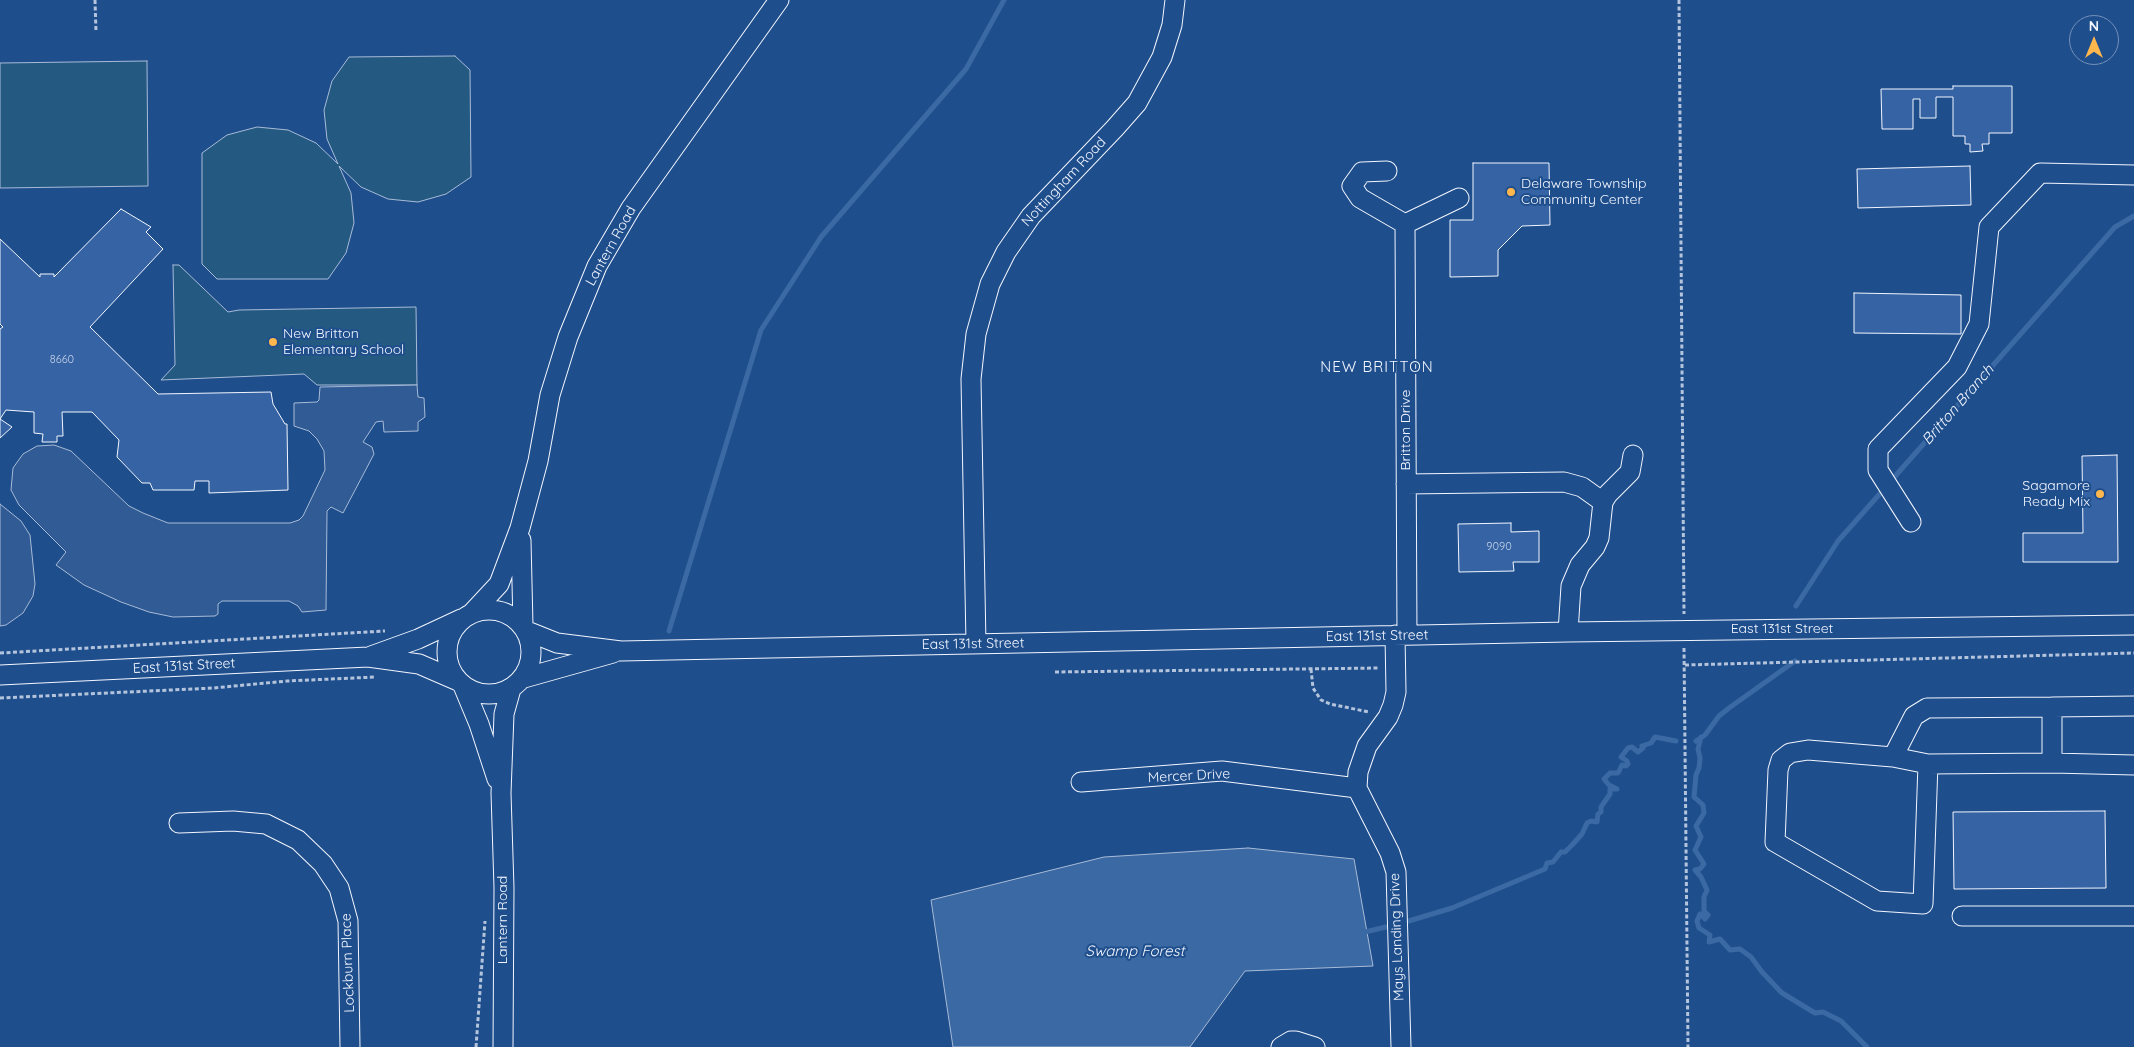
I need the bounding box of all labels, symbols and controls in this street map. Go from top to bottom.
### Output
north arrow [2069,15,2119,65]
text: N [2089,17,2099,35]
street label: Nottingham Road [1018,134,1110,230]
place label: Delaware Township Community Center [1521,176,1646,208]
marker: Delaware Township Community Center [1505,186,1517,198]
street label: Lantern Road [582,203,640,289]
place label: New Britton Elementary School [283,326,404,358]
marker: New Britton Elementary School [267,336,279,348]
house number: 8660 [50,353,74,367]
district label: NEW BRITTON [1319,358,1435,376]
water label: Britton Branch [1918,361,1998,449]
street label: Britton Drive [1398,390,1414,470]
place label: Sagamore Ready Mix [2022,478,2090,511]
marker: Sagamore Ready Mix [2094,488,2106,500]
house number: 9090 [1486,540,1512,554]
street label: East 131st Street [1731,621,1833,637]
street label: East 131st Street [1326,627,1428,645]
street label: East 131st Street [922,635,1024,653]
street label: East 131st Street [132,655,236,677]
street label: Mercer Drive [1147,765,1231,787]
street label: Mays Landing Drive [1386,873,1408,1001]
street label: Lantern Road [495,876,511,964]
street label: Lockburn Place [338,913,358,1013]
water label: Swamp Forest [1085,942,1185,960]

